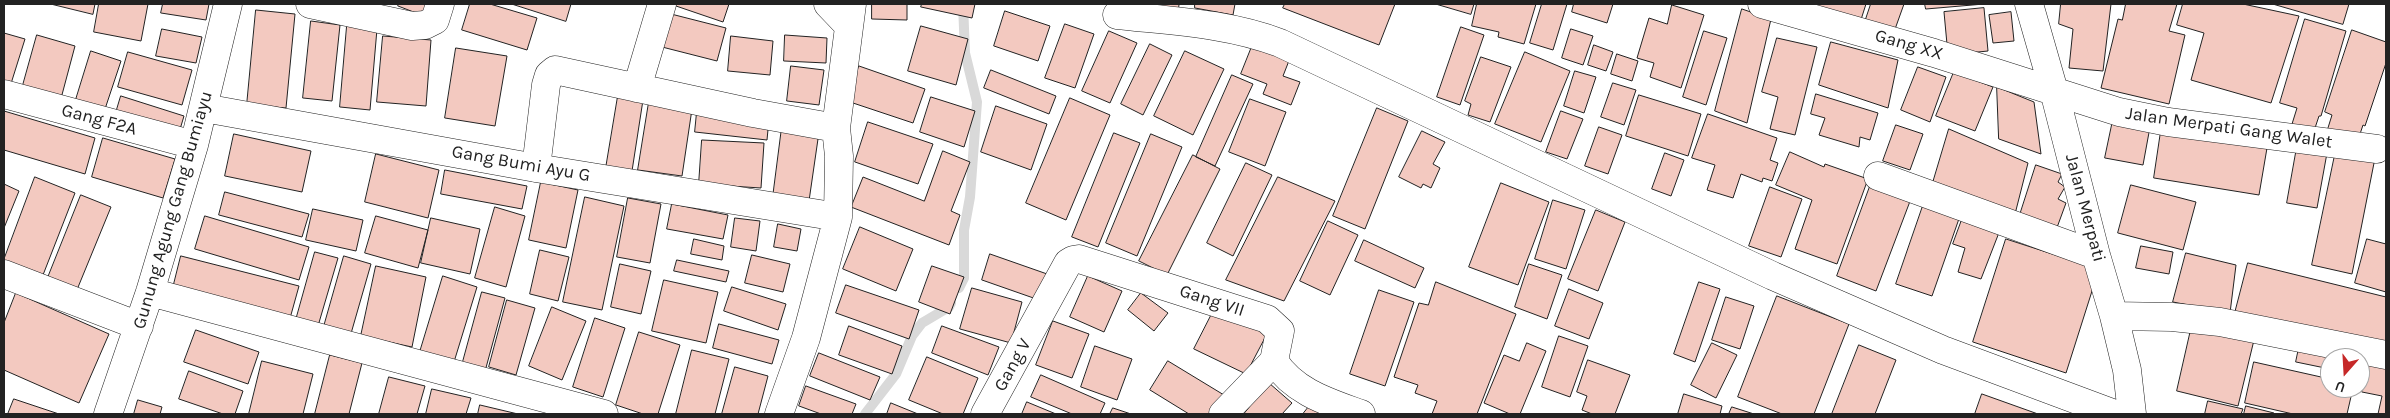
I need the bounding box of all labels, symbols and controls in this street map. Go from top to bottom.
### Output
street label: Gang XX [1872,25,1946,65]
street label: Gunung Agung Gang Bumiayu [129,89,217,331]
street label: Gang F2A [59,100,139,140]
street label: Jalan Merpati Gang Walet [2124,103,2334,153]
street label: Gang Bumi Ayu G [450,141,592,187]
street label: Jalan Merpati [2060,152,2110,264]
street label: Gang VII [1177,280,1247,322]
street label: Gang V [990,335,1036,395]
north arrow [2320,348,2370,398]
text: U [2333,377,2348,396]

